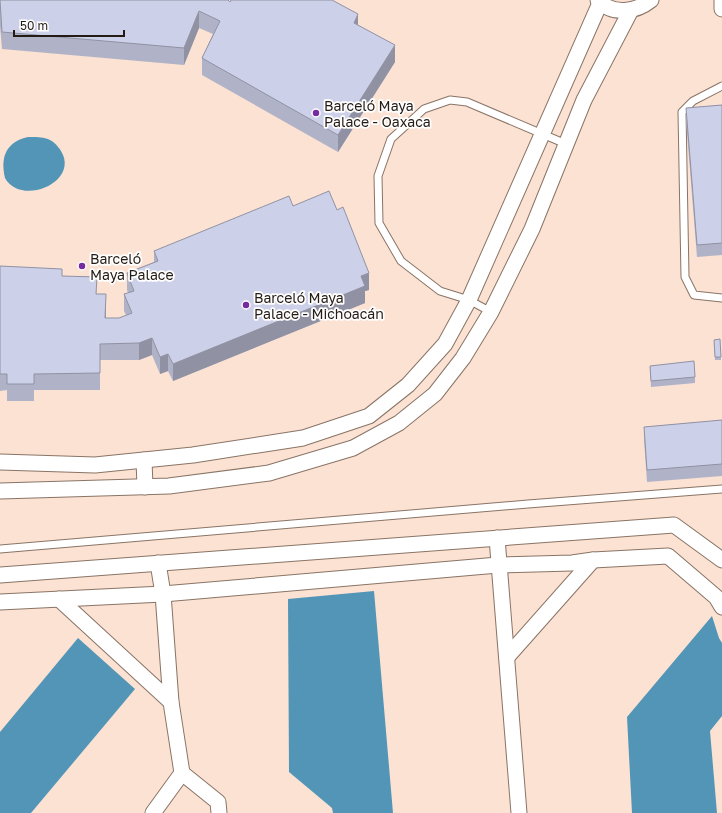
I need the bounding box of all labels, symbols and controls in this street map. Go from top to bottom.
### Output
scale bar [14,12,124,38]
text: 50 m [20,18,48,33]
place label: Barceló Maya Palace - Oaxaca [324,97,431,130]
marker: Barceló Maya Palace - Oaxaca [311,108,321,118]
place label: Barceló Maya Palace [90,250,174,283]
marker: Barceló Maya Palace [77,261,87,271]
place label: Barceló Maya Palace - Michoacán [254,289,384,322]
marker: Barceló Maya Palace - Michoacán [241,300,251,310]

